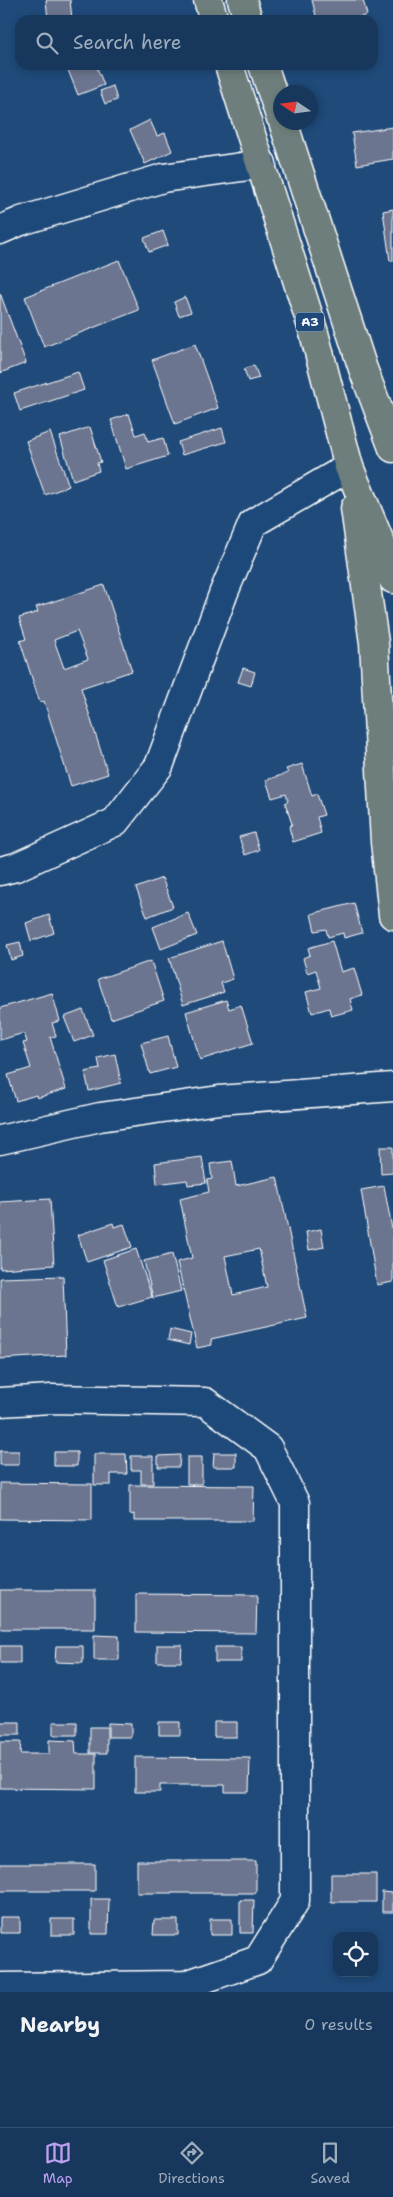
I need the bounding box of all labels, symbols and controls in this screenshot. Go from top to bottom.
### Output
search box [15,15,378,70]
icon: search [33,29,61,57]
text: Search here [73,30,182,55]
north arrow [273,85,318,130]
road number: A3 [296,313,324,332]
map controls [333,1932,378,1977]
button: locate [333,1932,378,1977]
text: Nearby [20,2011,100,2039]
text: 0 results [304,2014,373,2035]
tab: Map [43,2139,73,2187]
tab: Directions [158,2139,225,2187]
tab: Saved [311,2139,350,2187]

